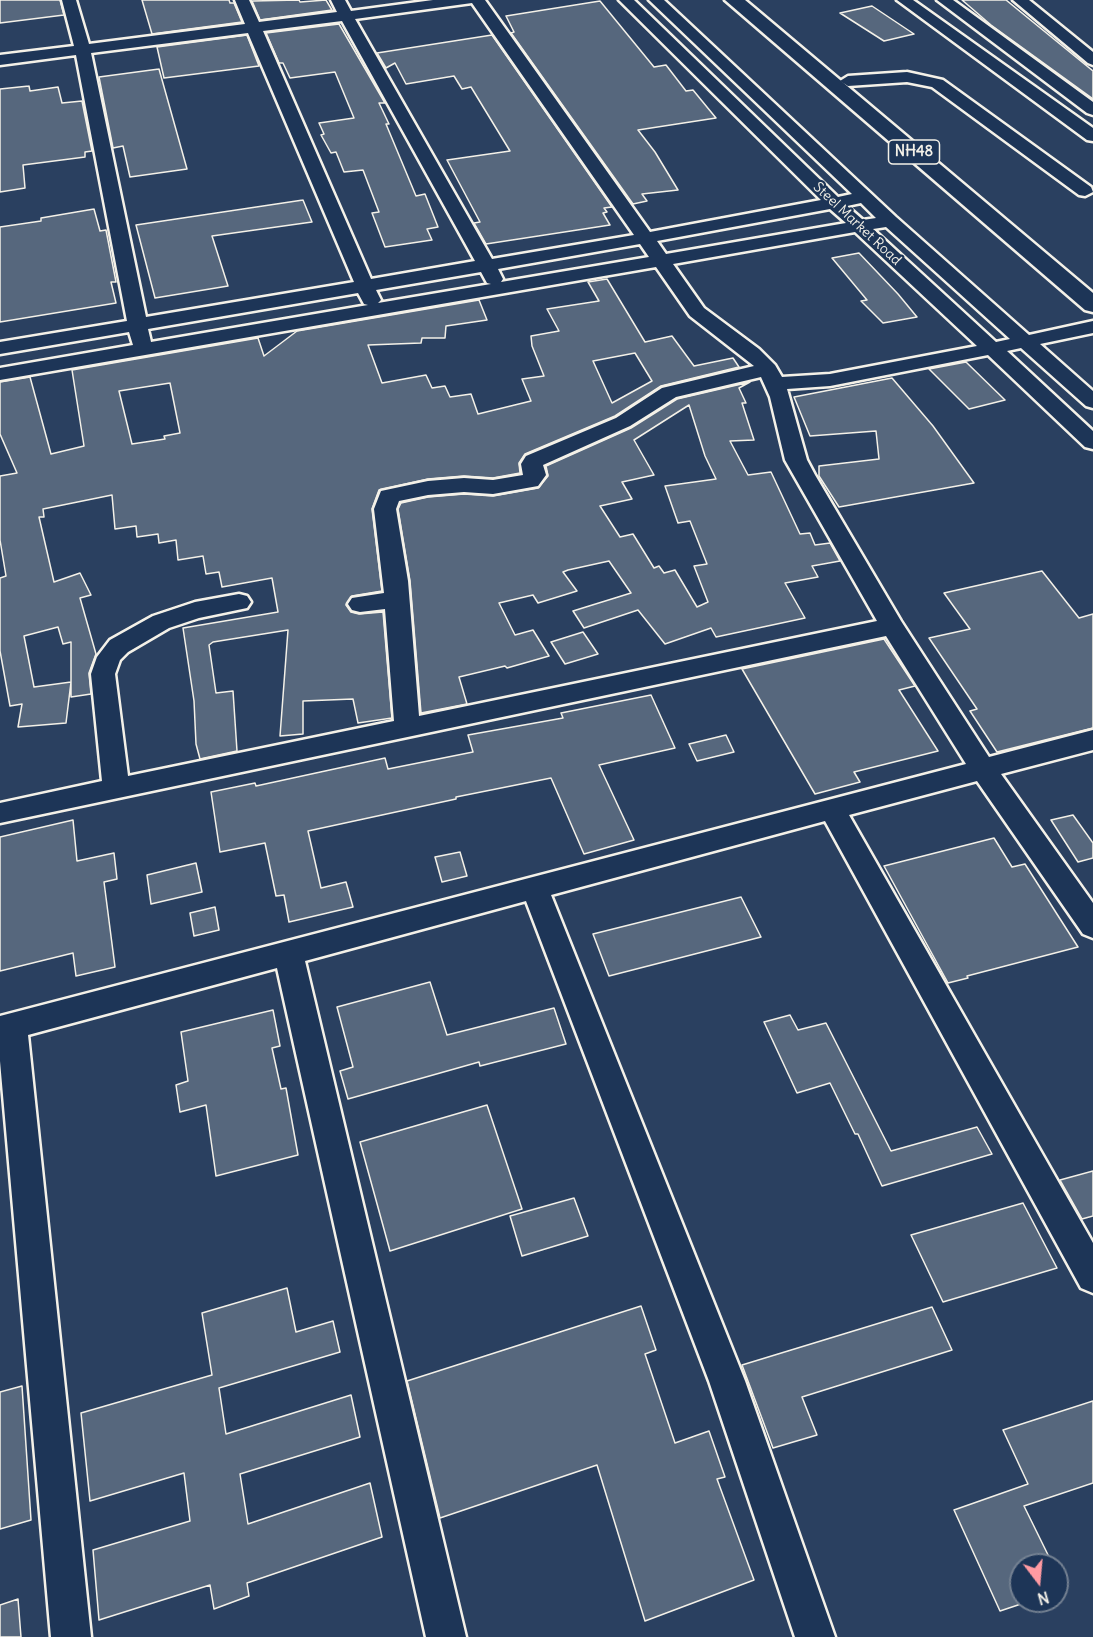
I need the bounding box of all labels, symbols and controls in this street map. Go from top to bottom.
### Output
road number: NH48 [888,140,940,164]
street label: Steel Market Road [810,179,904,269]
north arrow [1009,1553,1069,1613]
text: N [1035,1587,1051,1610]

